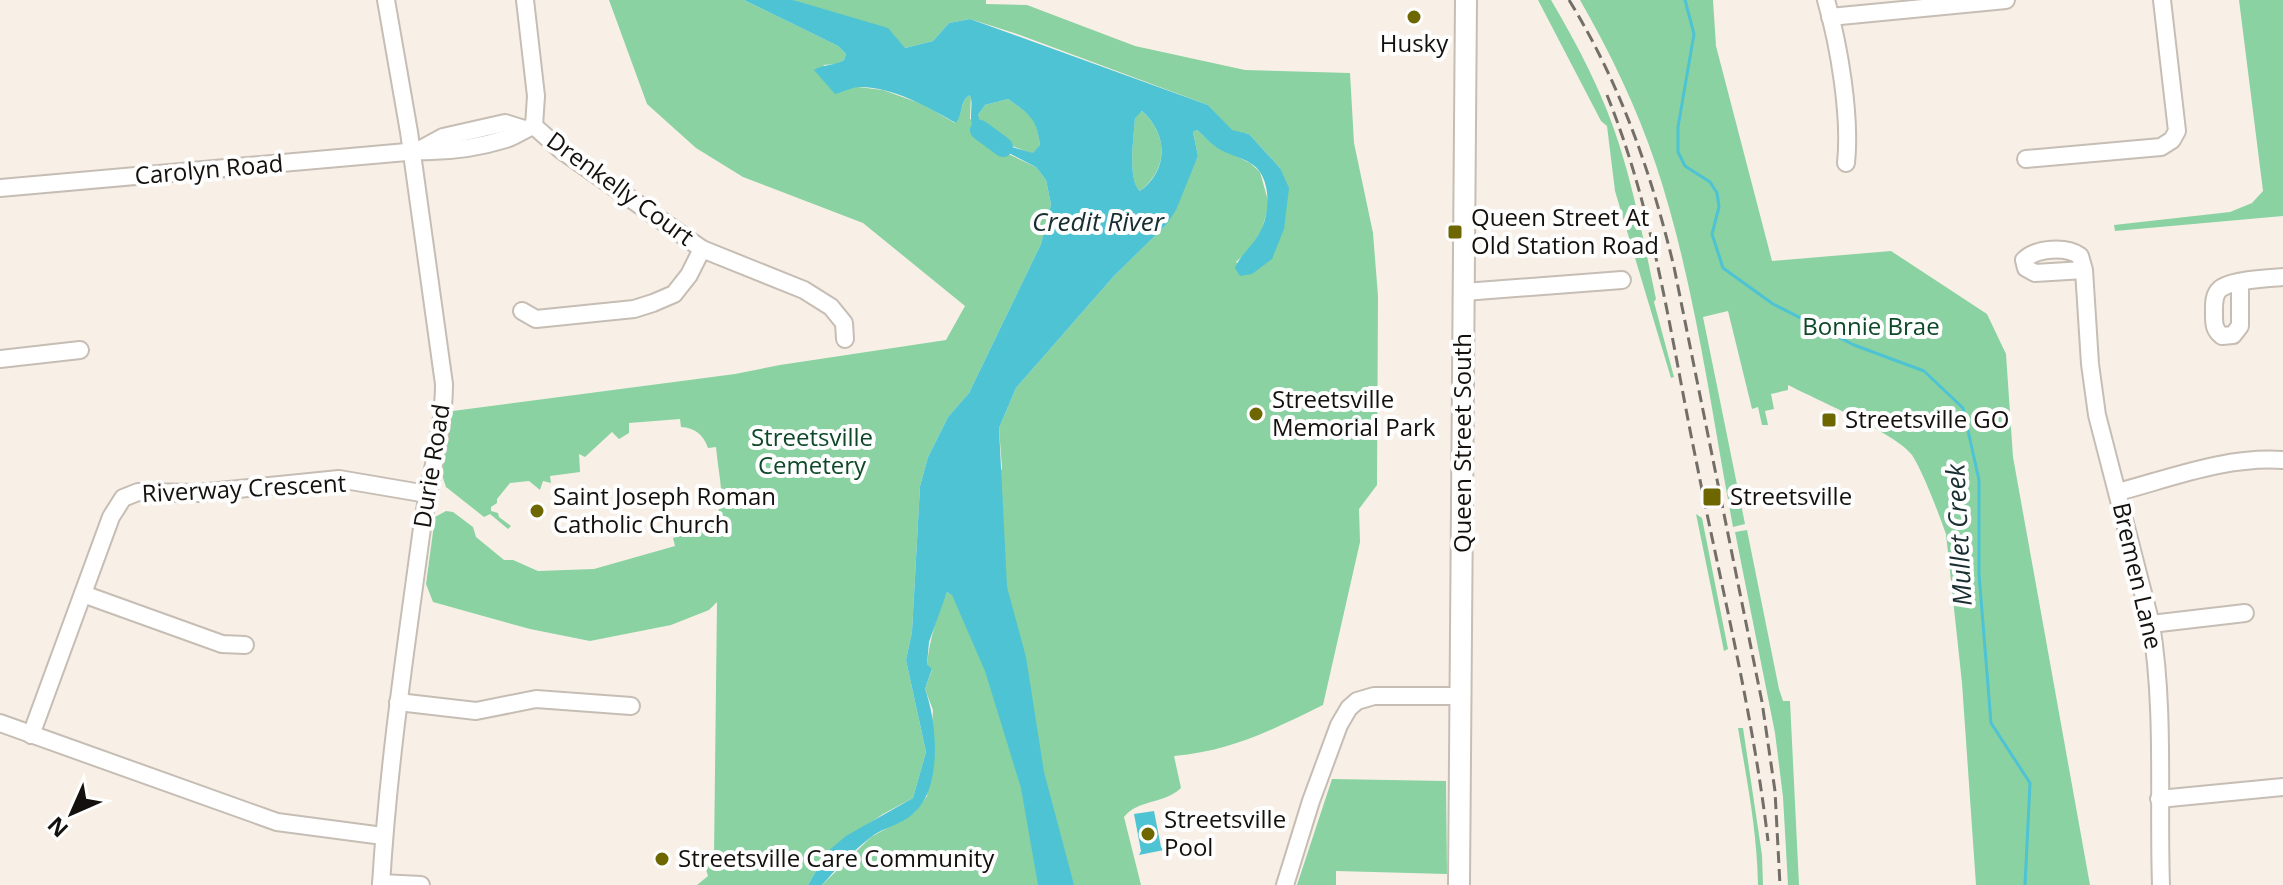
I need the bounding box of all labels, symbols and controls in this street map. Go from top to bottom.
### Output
marker: Husky [1405,8,1423,26]
place label: Husky [1380,26,1449,59]
street label: Drenkelly Court [541,123,701,252]
street label: Carolyn Road [133,146,285,191]
place label: Queen Street At Old Station Road [1471,200,1659,261]
water label: Credit River [1032,203,1166,239]
marker: Queen Street At Old Station Road [1446,223,1464,241]
park label: Bonnie Brae [1802,309,1940,342]
street label: Queen Street South [1445,333,1478,553]
place label: Streetsville Memorial Park [1272,382,1436,443]
street label: Durie Road [404,401,457,530]
place label: Streetsville GO [1845,402,2009,435]
marker: Streetsville Memorial Park [1247,405,1265,423]
marker: Streetsville GO [1820,411,1838,429]
park label: Streetsville Cemetery [751,420,873,481]
water label: Mullet Creek [1936,462,1980,607]
street label: Riverway Crescent [141,466,347,509]
place label: Saint Joseph Roman Catholic Church [553,479,776,540]
place label: Streetsville [1730,479,1852,512]
marker: Streetsville [1701,486,1723,508]
street label: Bremen Lane [2106,499,2171,652]
marker: Saint Joseph Roman Catholic Church [528,502,546,520]
north arrow [32,773,112,853]
place label: Streetsville Pool [1164,802,1286,863]
text: N [40,811,74,845]
marker: Streetsville Pool [1139,825,1157,843]
place label: Streetsville Care Community [678,841,995,874]
marker: Streetsville Care Community [653,850,671,868]

